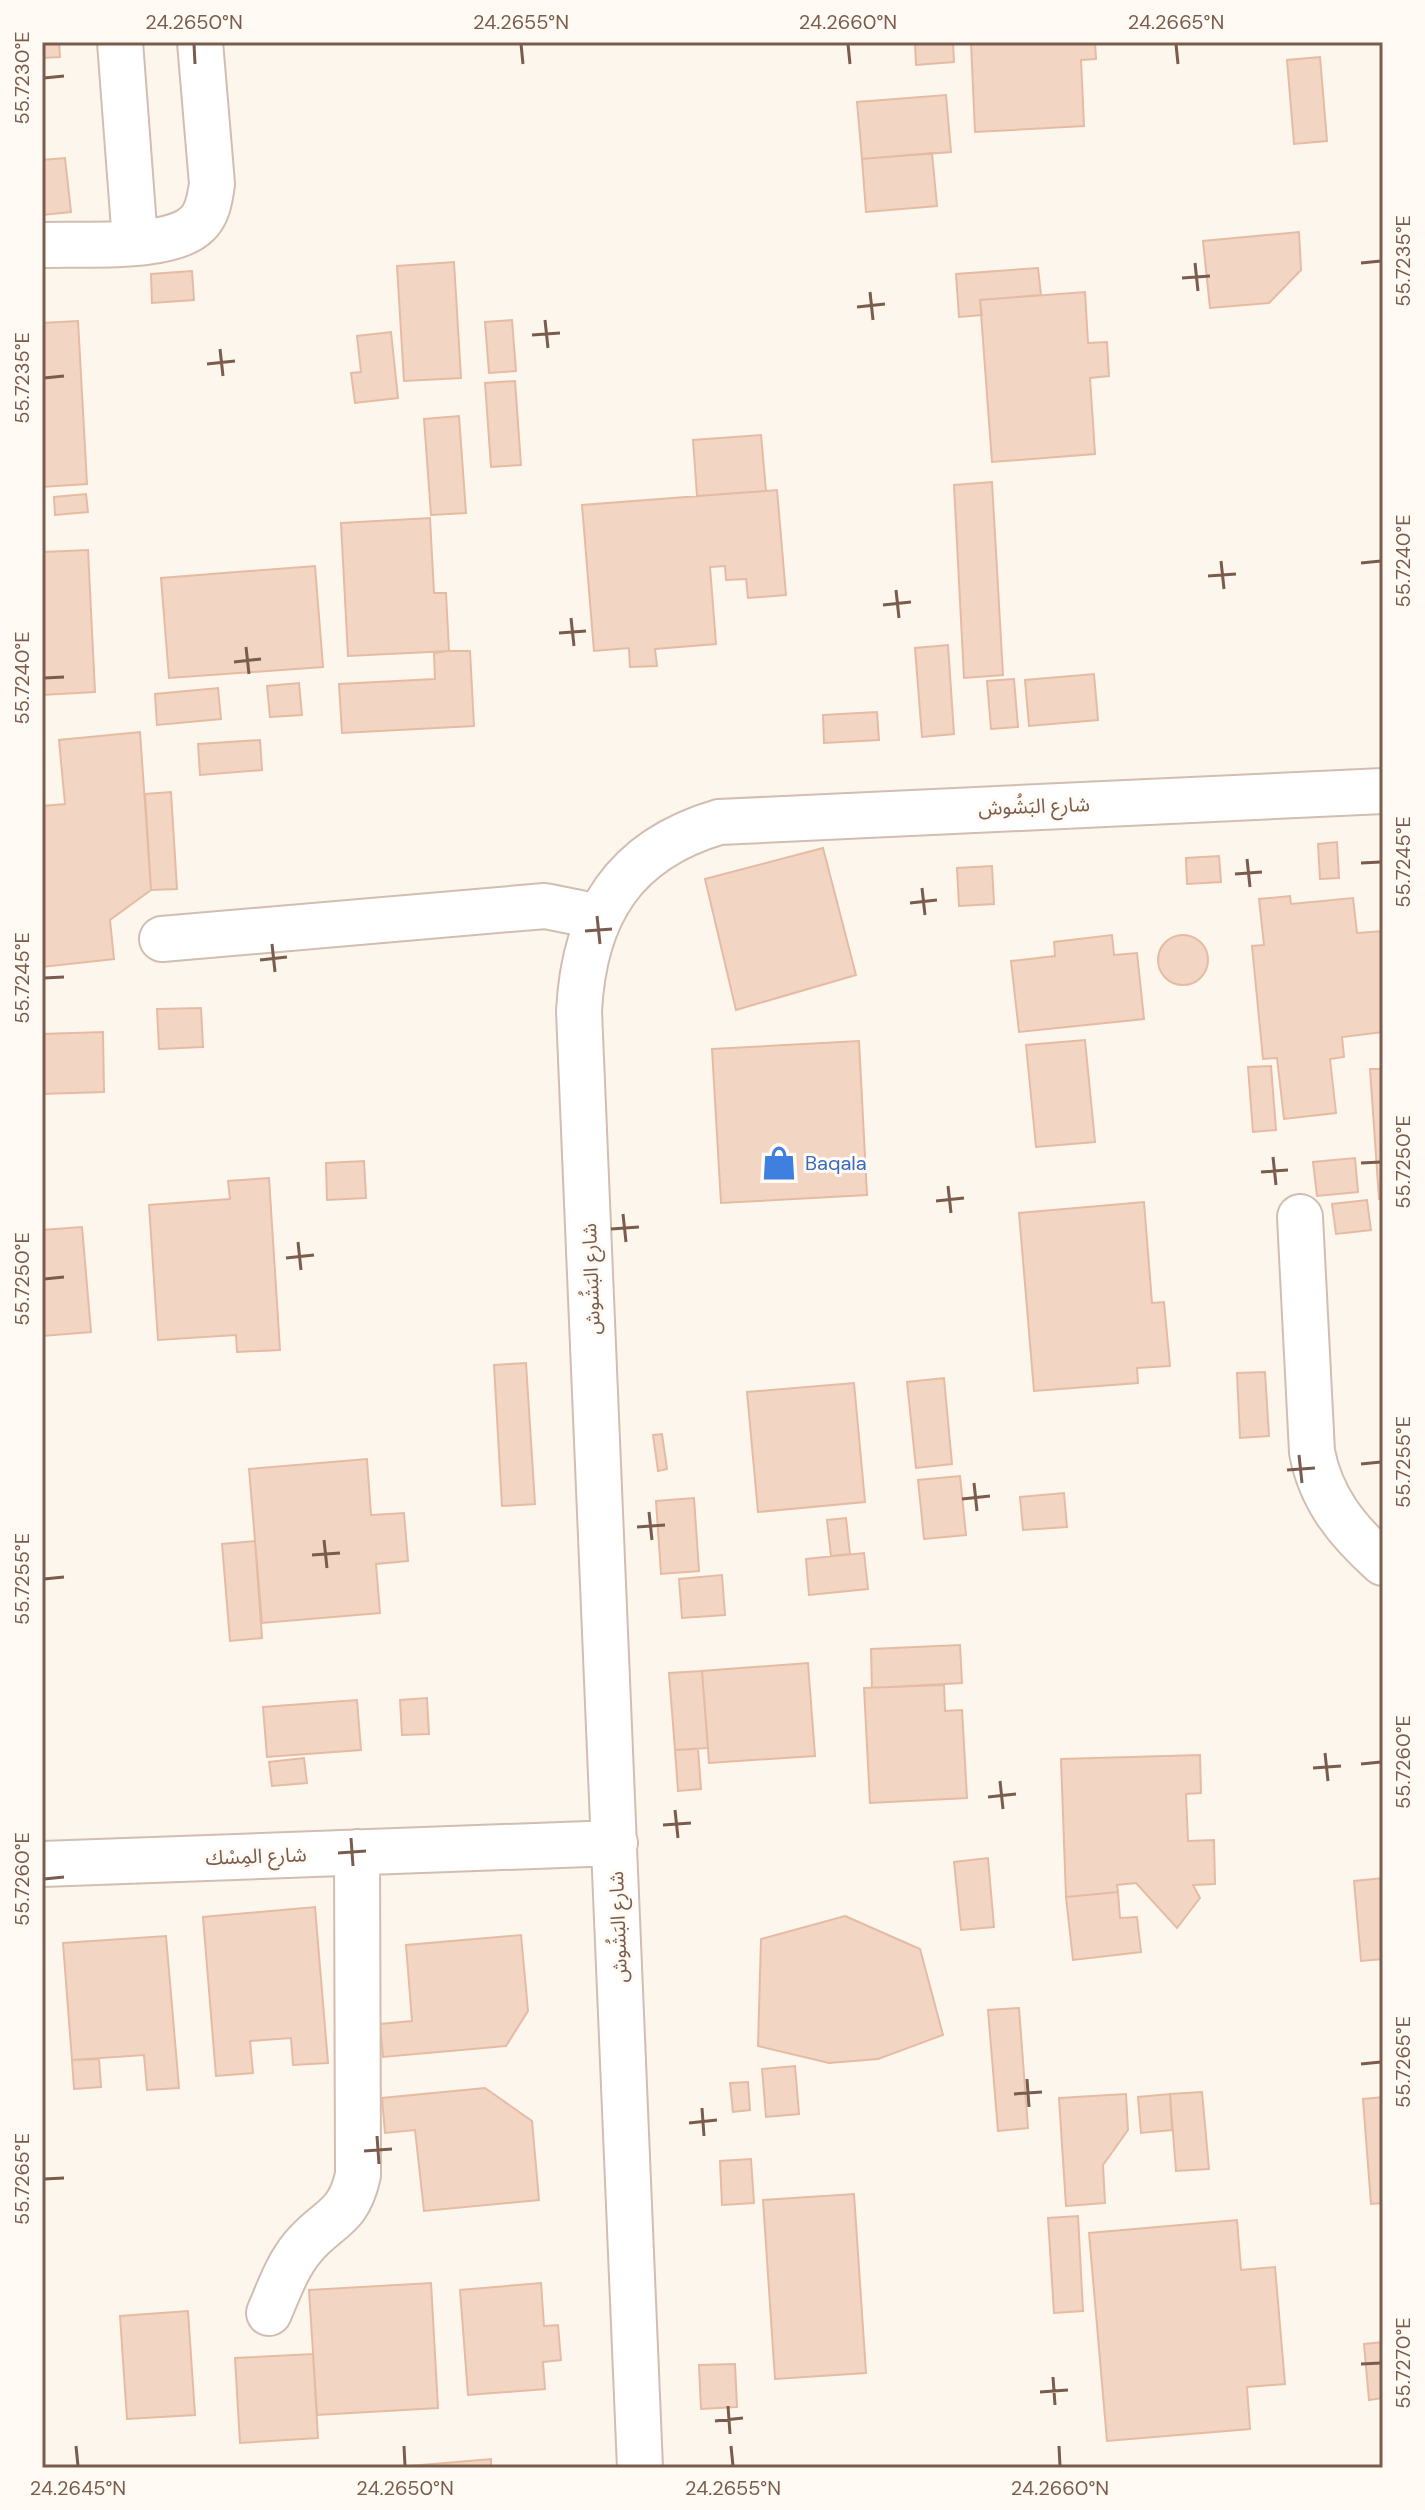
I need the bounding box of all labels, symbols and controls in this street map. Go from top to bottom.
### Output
text: 24.2650°N [145,9,243,35]
text: 24.2655°N [473,9,569,35]
text: 24.2660°N [799,9,897,35]
text: 24.2665°N [1128,9,1224,35]
text: 55.7230°E [9,31,35,125]
text: 55.7235°E [1390,215,1416,307]
text: 55.7235°E [9,332,35,424]
text: 55.7240°E [1390,514,1416,608]
text: 55.7240°E [9,631,35,725]
street label: شارع البَشُوش [978,790,1090,823]
text: 55.7245°E [1390,816,1416,908]
text: 55.7245°E [9,932,35,1024]
text: 55.7250°E [1390,1115,1416,1209]
shop icon: Baqala [760,1144,798,1182]
place label: Baqala [805,1150,867,1176]
street label: شارع البَشُوش [575,1223,608,1335]
text: 55.7250°E [9,1232,35,1326]
text: 55.7255°E [1390,1416,1416,1508]
text: 55.7255°E [9,1533,35,1625]
text: 55.7260°E [1390,1715,1416,1809]
text: 55.7260°E [9,1832,35,1926]
street label: شارع المِسْك [205,1841,307,1873]
street label: شارع البَشُوش [602,1871,635,1983]
text: 55.7265°E [1390,2016,1416,2108]
text: 55.7265°E [9,2133,35,2225]
text: 55.7270°E [1390,2317,1416,2409]
text: 24.2645°N [30,2475,126,2501]
text: 24.2650°N [356,2475,454,2501]
text: 24.2655°N [685,2475,781,2501]
text: 24.2660°N [1011,2475,1109,2501]

